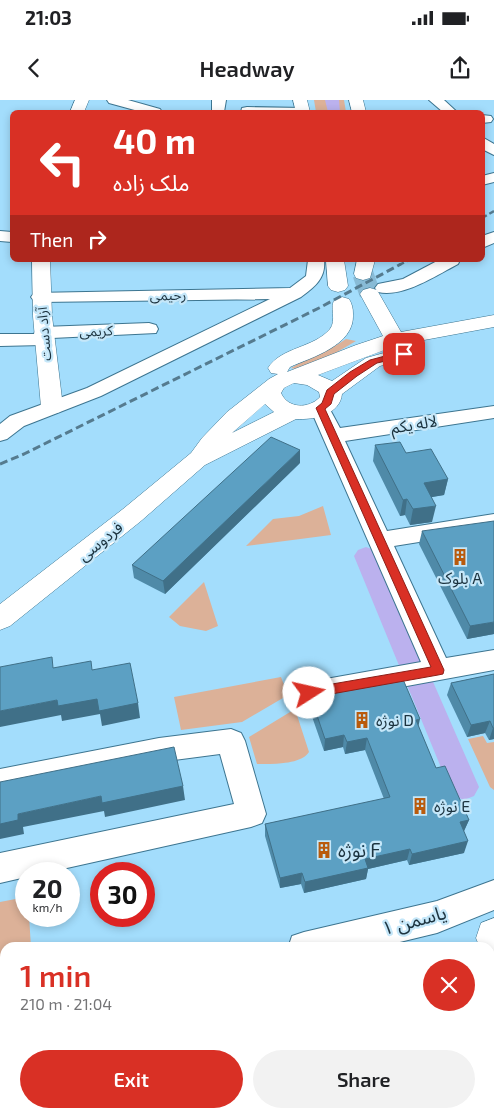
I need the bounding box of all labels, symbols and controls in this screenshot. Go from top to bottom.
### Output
text: 21:03 [25,6,72,29]
icon: back [20,54,48,82]
icon: share [446,54,474,82]
text: Headway [199,55,295,81]
text: 40 m [113,119,196,161]
icon: left [30,130,95,195]
text: ملک زاده [113,169,190,195]
icon: right [83,225,111,253]
text: Then [30,228,73,251]
street label: رحیمی [150,286,186,304]
street label: آزاد دست [33,305,55,362]
street label: کریمی [79,321,113,341]
pin [383,333,425,375]
icon: arrive [390,340,418,368]
street label: لاله یکم [389,410,439,440]
street label: فردوسی [73,517,127,565]
building icon: بلوک A [450,547,470,567]
place label: بلوک A [438,568,482,588]
position arrow [282,666,334,718]
building icon: نوژه D [352,710,372,730]
place label: نوژه D [376,710,414,730]
building icon: نوژه E [410,796,430,816]
place label: نوژه E [434,796,470,816]
place label: نوژه F [338,838,380,862]
building icon: نوژه F [314,840,334,860]
speed limit sign: 30 [90,862,155,927]
text: 20 [32,873,63,903]
text: km/h [33,900,62,914]
street label: یاسمن ۱ [379,900,449,940]
text: 1 min [20,957,91,993]
button: close [423,959,475,1011]
text: 210 m · 21:04 [20,994,112,1013]
button: Exit [20,1050,243,1108]
button: Share [253,1050,475,1108]

